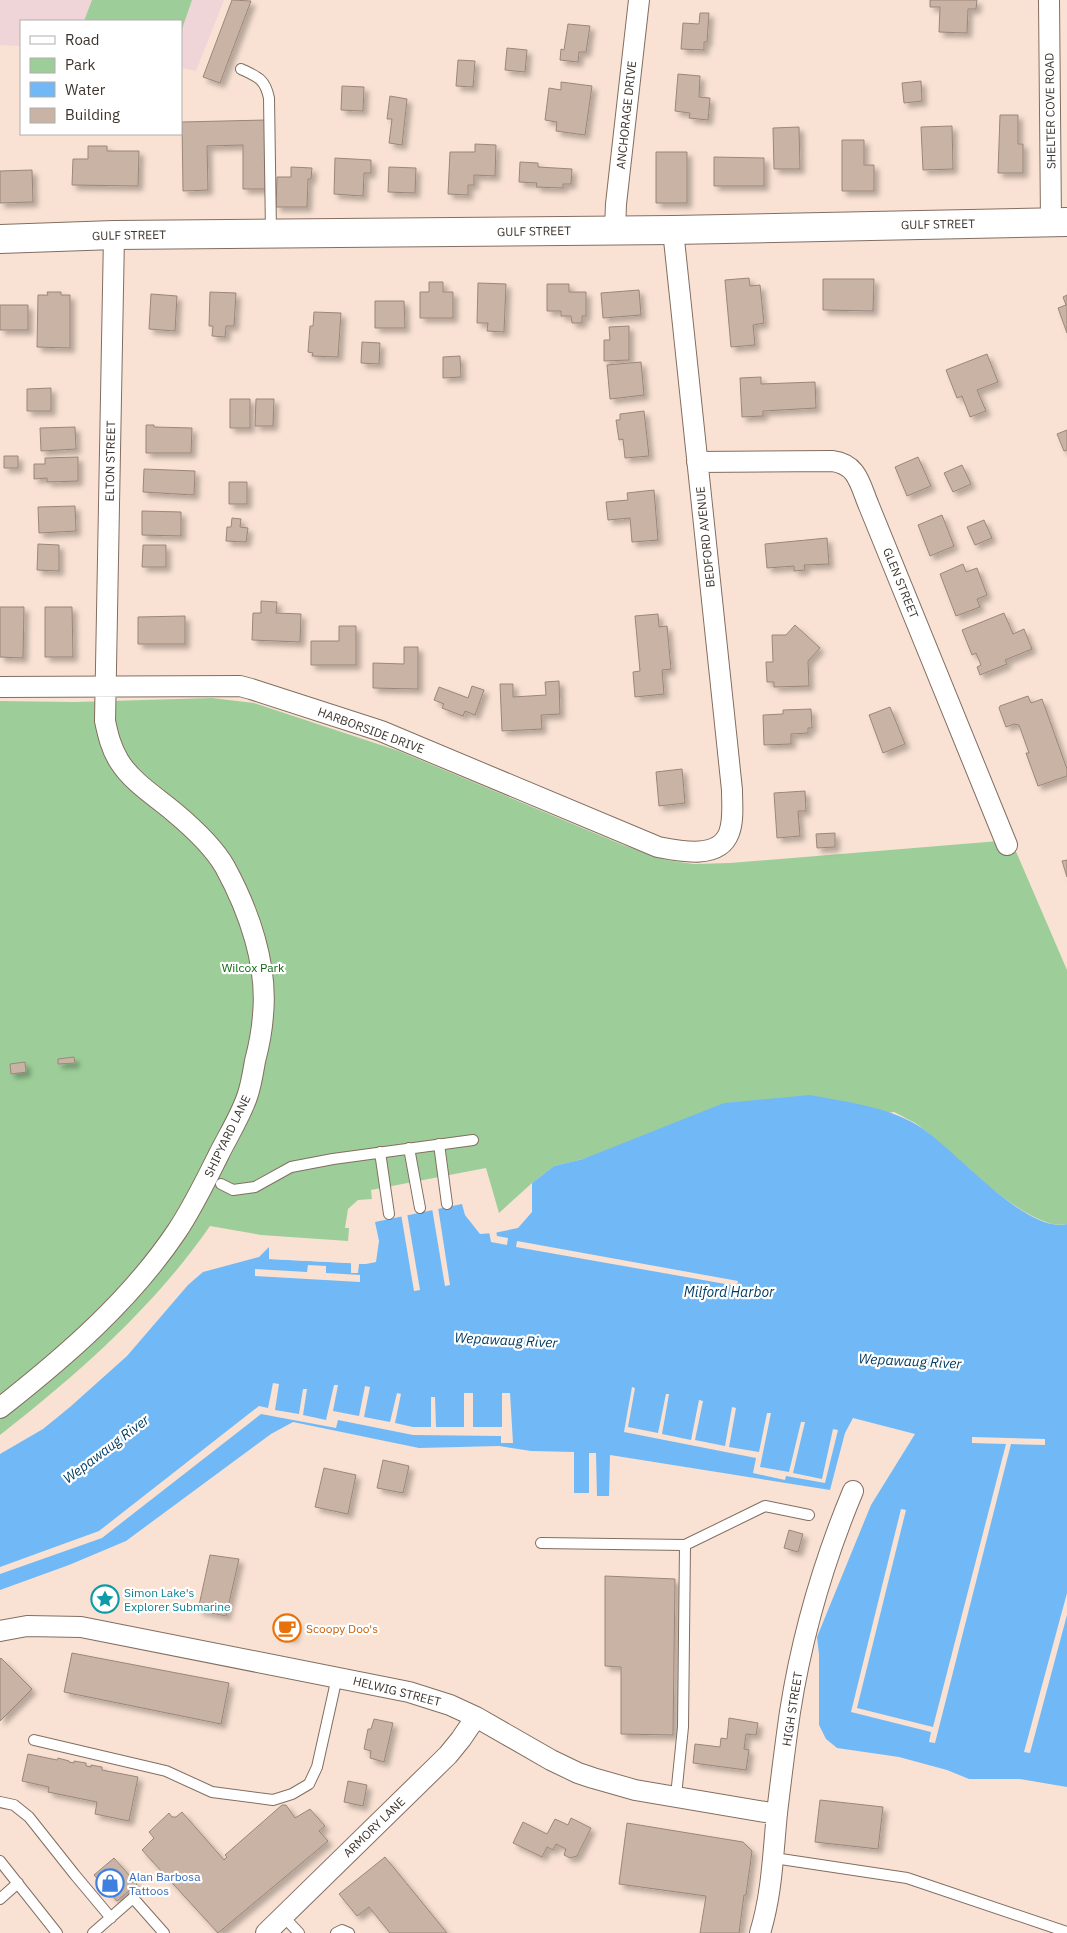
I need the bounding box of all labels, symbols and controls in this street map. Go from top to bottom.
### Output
legend [20,20,182,135]
text: Road [65,30,100,49]
street label: SHELTER COVE ROAD [1041,53,1059,169]
text: Park [65,55,95,74]
street label: ANCHORAGE DRIVE [613,60,639,170]
text: Water [65,80,106,99]
text: Building [65,105,120,124]
street label: GULF STREET [901,216,975,232]
street label: GULF STREET [497,223,571,239]
street label: GULF STREET [92,227,166,243]
street label: ELTON STREET [102,420,118,502]
street label: BEDFORD AVENUE [692,486,718,588]
street label: GLEN STREET [880,545,922,621]
street label: HARBORSIDE DRIVE [316,704,426,756]
park label: Wilcox Park [222,960,285,975]
street label: SHIPYARD LANE [201,1092,253,1180]
water label: Milford Harbor [684,1283,775,1301]
water label: Wepawaug River [454,1328,559,1352]
water label: Wepawaug River [858,1349,963,1373]
water label: Wepawaug River [59,1410,153,1487]
place icon: Simon Lake's Explorer Submarine [90,1584,120,1614]
place label: Simon Lake's Explorer Submarine [124,1585,231,1614]
cafe icon: Scoopy Doo's [272,1613,302,1643]
place label: Scoopy Doo's [306,1621,378,1636]
street label: HIGH STREET [779,1671,805,1747]
street label: HELWIG STREET [351,1673,443,1709]
street label: ARMORY LANE [340,1794,408,1860]
shop icon: Alan Barbosa Tattoos [95,1868,125,1898]
place label: Alan Barbosa Tattoos [129,1869,201,1898]

